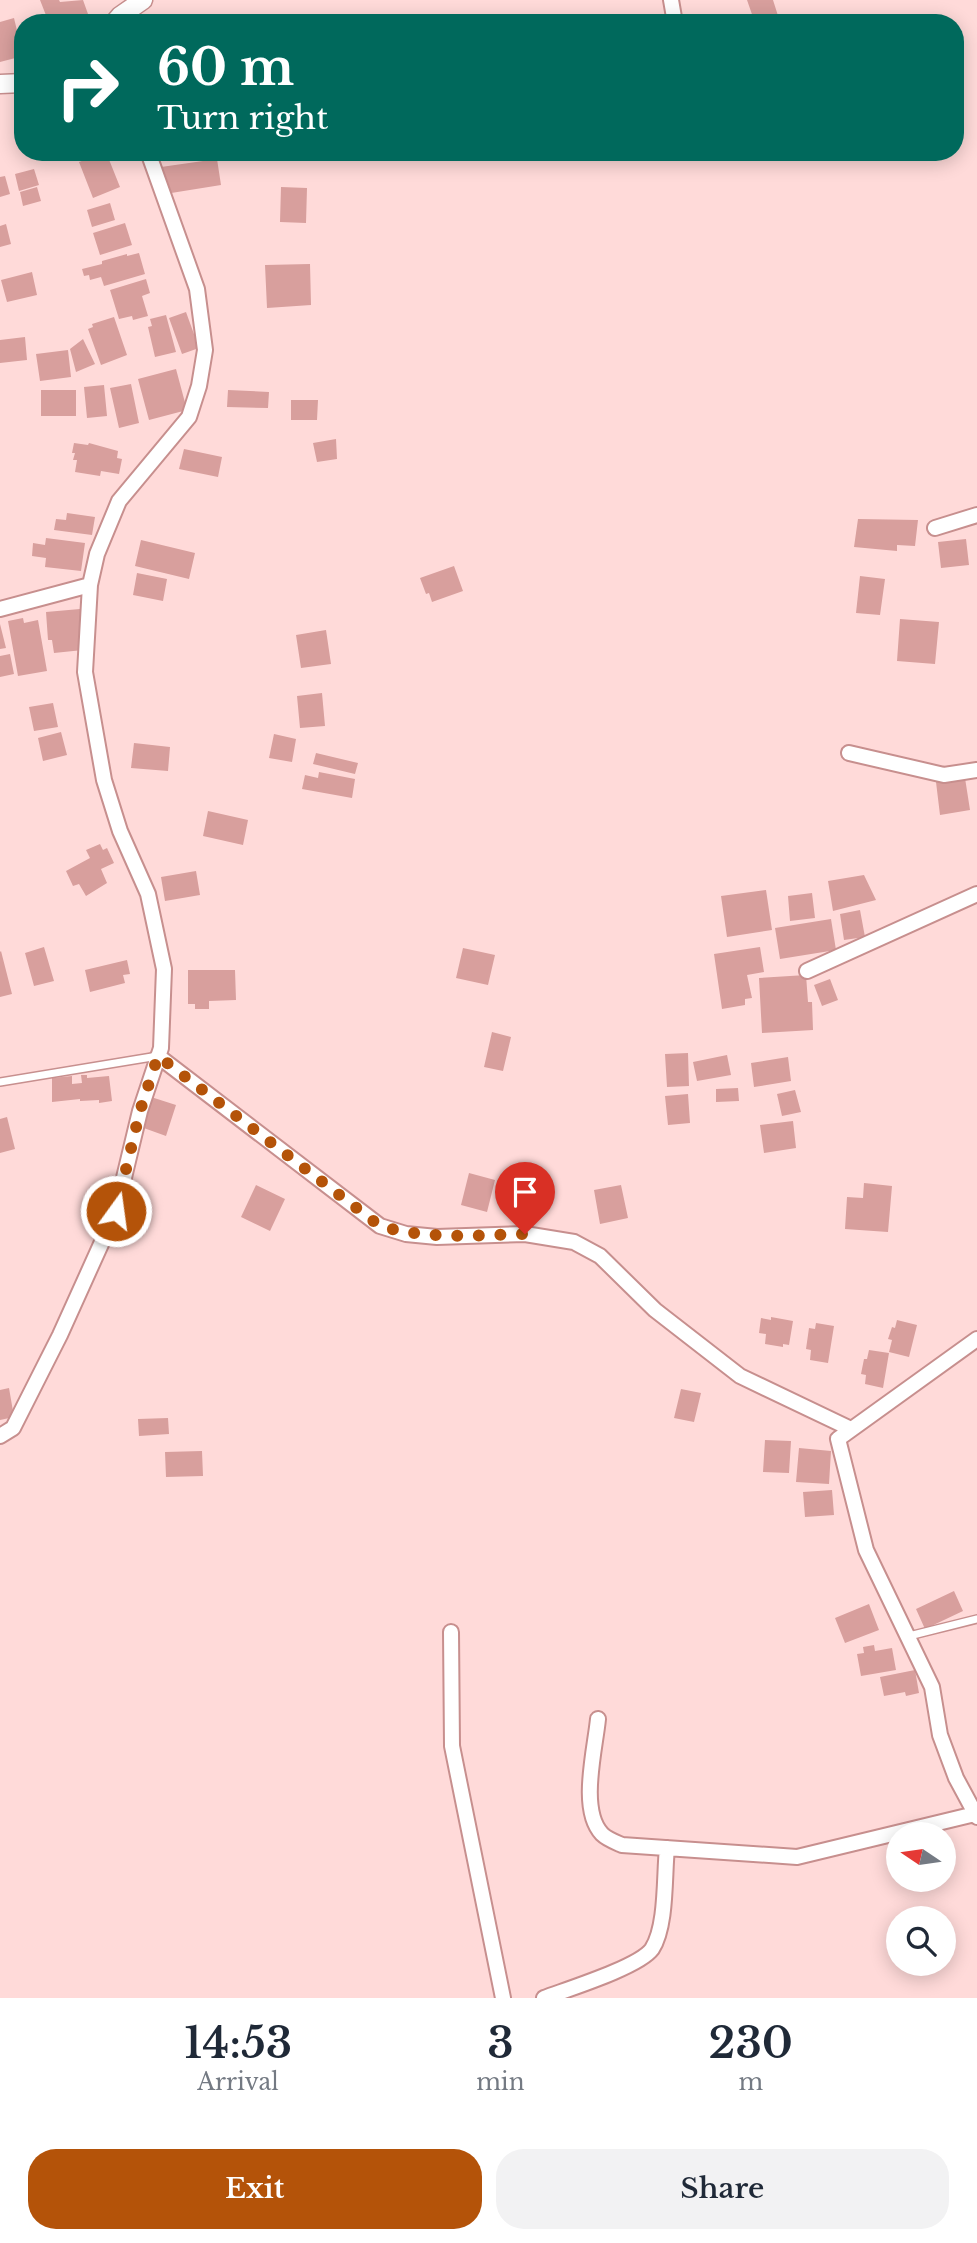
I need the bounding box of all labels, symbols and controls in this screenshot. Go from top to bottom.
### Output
text: 60 m [157,37,294,98]
icon: right [42,42,133,133]
text: Turn right [157,98,328,138]
pin [495,1162,555,1234]
icon: arrive [506,1173,544,1211]
position arrow [79,1174,153,1248]
north arrow [886,1822,956,1892]
map controls [886,1822,956,1976]
button: search [886,1906,956,1976]
text: 14:53 [184,2017,292,2069]
text: 3 [487,2017,514,2069]
text: 230 [709,2017,793,2069]
text: Arrival [197,2068,279,2096]
text: min [476,2068,525,2096]
text: m [738,2068,763,2096]
button: Exit [28,2149,482,2229]
button: Share [496,2149,949,2229]

